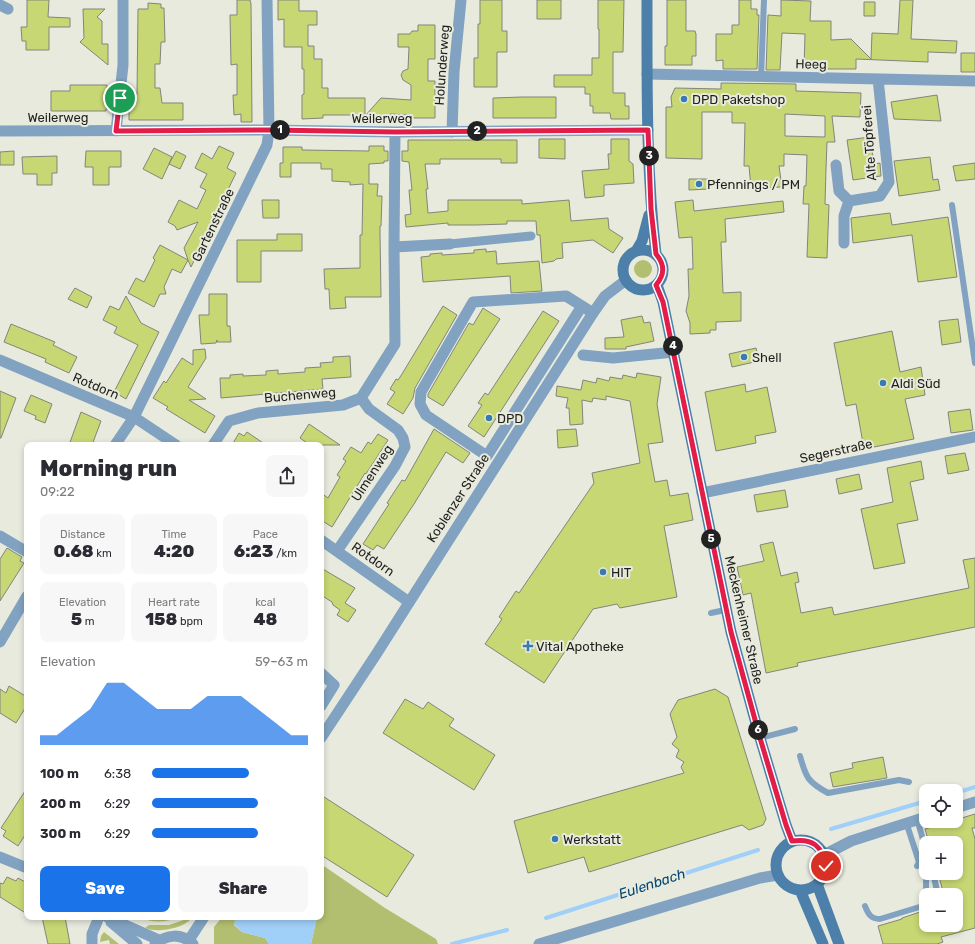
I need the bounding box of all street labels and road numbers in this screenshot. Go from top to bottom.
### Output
street label: Holunderweg [432,24,453,106]
street label: Heeg [795,56,827,73]
street label: Alte Töpferei [859,105,879,181]
street label: Weilerweg [27,110,89,126]
street label: Weilerweg [351,111,413,127]
street label: Gartenstraße [189,186,237,264]
street label: Rotdorn [71,370,121,402]
street label: Buchenweg [263,384,337,407]
street label: Segerstraße [798,436,874,467]
street label: Ulmenweg [348,442,397,505]
street label: Koblenzer Straße [424,451,492,545]
street label: Rotdorn [349,539,397,579]
street label: Meckenheimer Straße [722,554,766,686]

